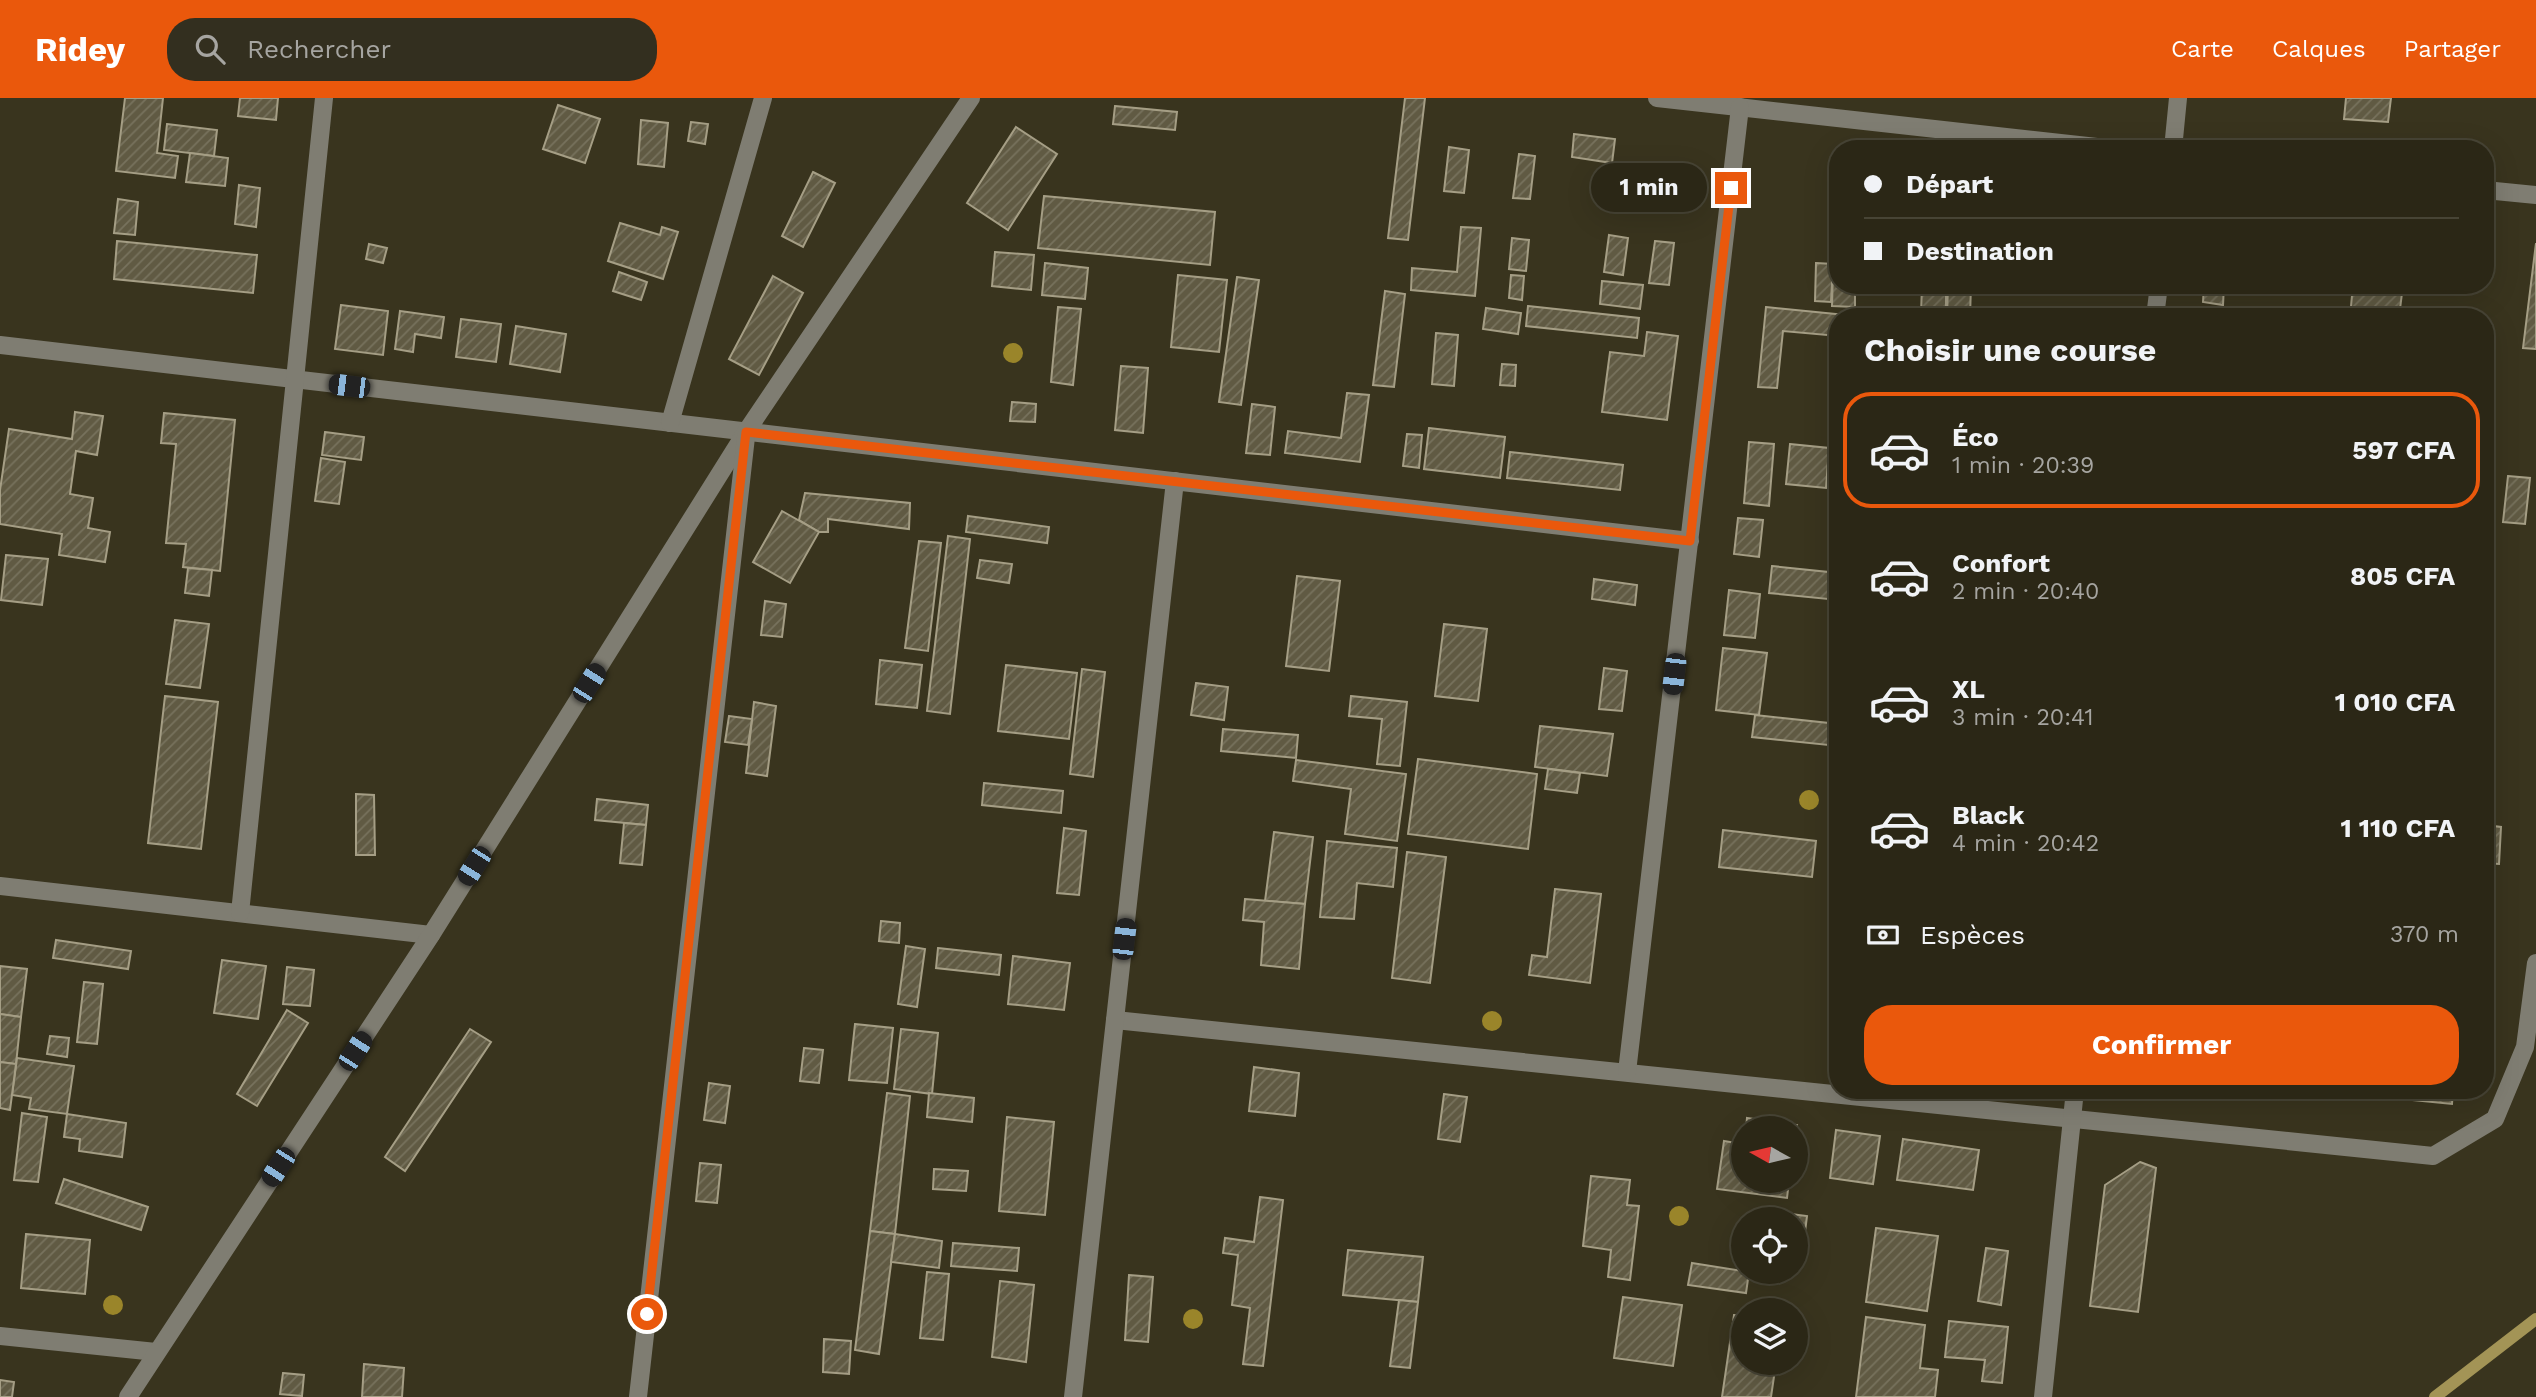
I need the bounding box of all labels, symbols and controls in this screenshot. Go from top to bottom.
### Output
search box [167,18,657,81]
text: Ridey [35,30,125,69]
icon: search [191,30,229,68]
text: Rechercher [247,34,391,64]
text: Carte [2171,35,2234,63]
text: Calques [2272,35,2366,63]
text: Partager [2404,35,2501,63]
callout: 1 min [1591,164,1706,212]
text: Départ [1906,169,1993,199]
route end [1715,172,1747,204]
text: 1 min [1619,174,1679,201]
text: Destination [1906,236,2054,266]
text: Choisir une course [1864,331,2156,369]
car [327,373,372,399]
icon: car [1868,419,1931,482]
text: Éco [1952,422,1999,452]
text: 597 CFA [2352,435,2455,465]
text: 1 min · 20:39 [1952,452,2094,479]
icon: car [1868,545,1931,608]
text: Confort [1952,548,2050,578]
text: 805 CFA [2350,561,2455,591]
text: 2 min · 20:40 [1952,578,2099,605]
car [1662,652,1687,696]
car [569,660,610,706]
icon: car [1868,671,1931,734]
text: XL [1952,674,1985,704]
text: 1 010 CFA [2335,687,2455,717]
text: 3 min · 20:41 [1952,704,2094,731]
icon: car [1868,797,1931,860]
text: Black [1952,800,2024,830]
text: 1 110 CFA [2340,813,2455,843]
text: 4 min · 20:42 [1952,830,2099,857]
car [454,843,495,889]
icon: cash [1864,916,1902,954]
car [1112,917,1137,961]
text: Espèces [1920,920,2025,950]
text: 370 m [2390,921,2459,948]
button: Confirmer [1864,1005,2459,1085]
car [335,1028,376,1074]
north arrow [1731,1116,1808,1194]
map controls [1731,1116,1808,1375]
car [258,1144,299,1190]
button: locate [1731,1207,1808,1284]
route start [631,1298,663,1330]
button: layers [1731,1298,1808,1375]

